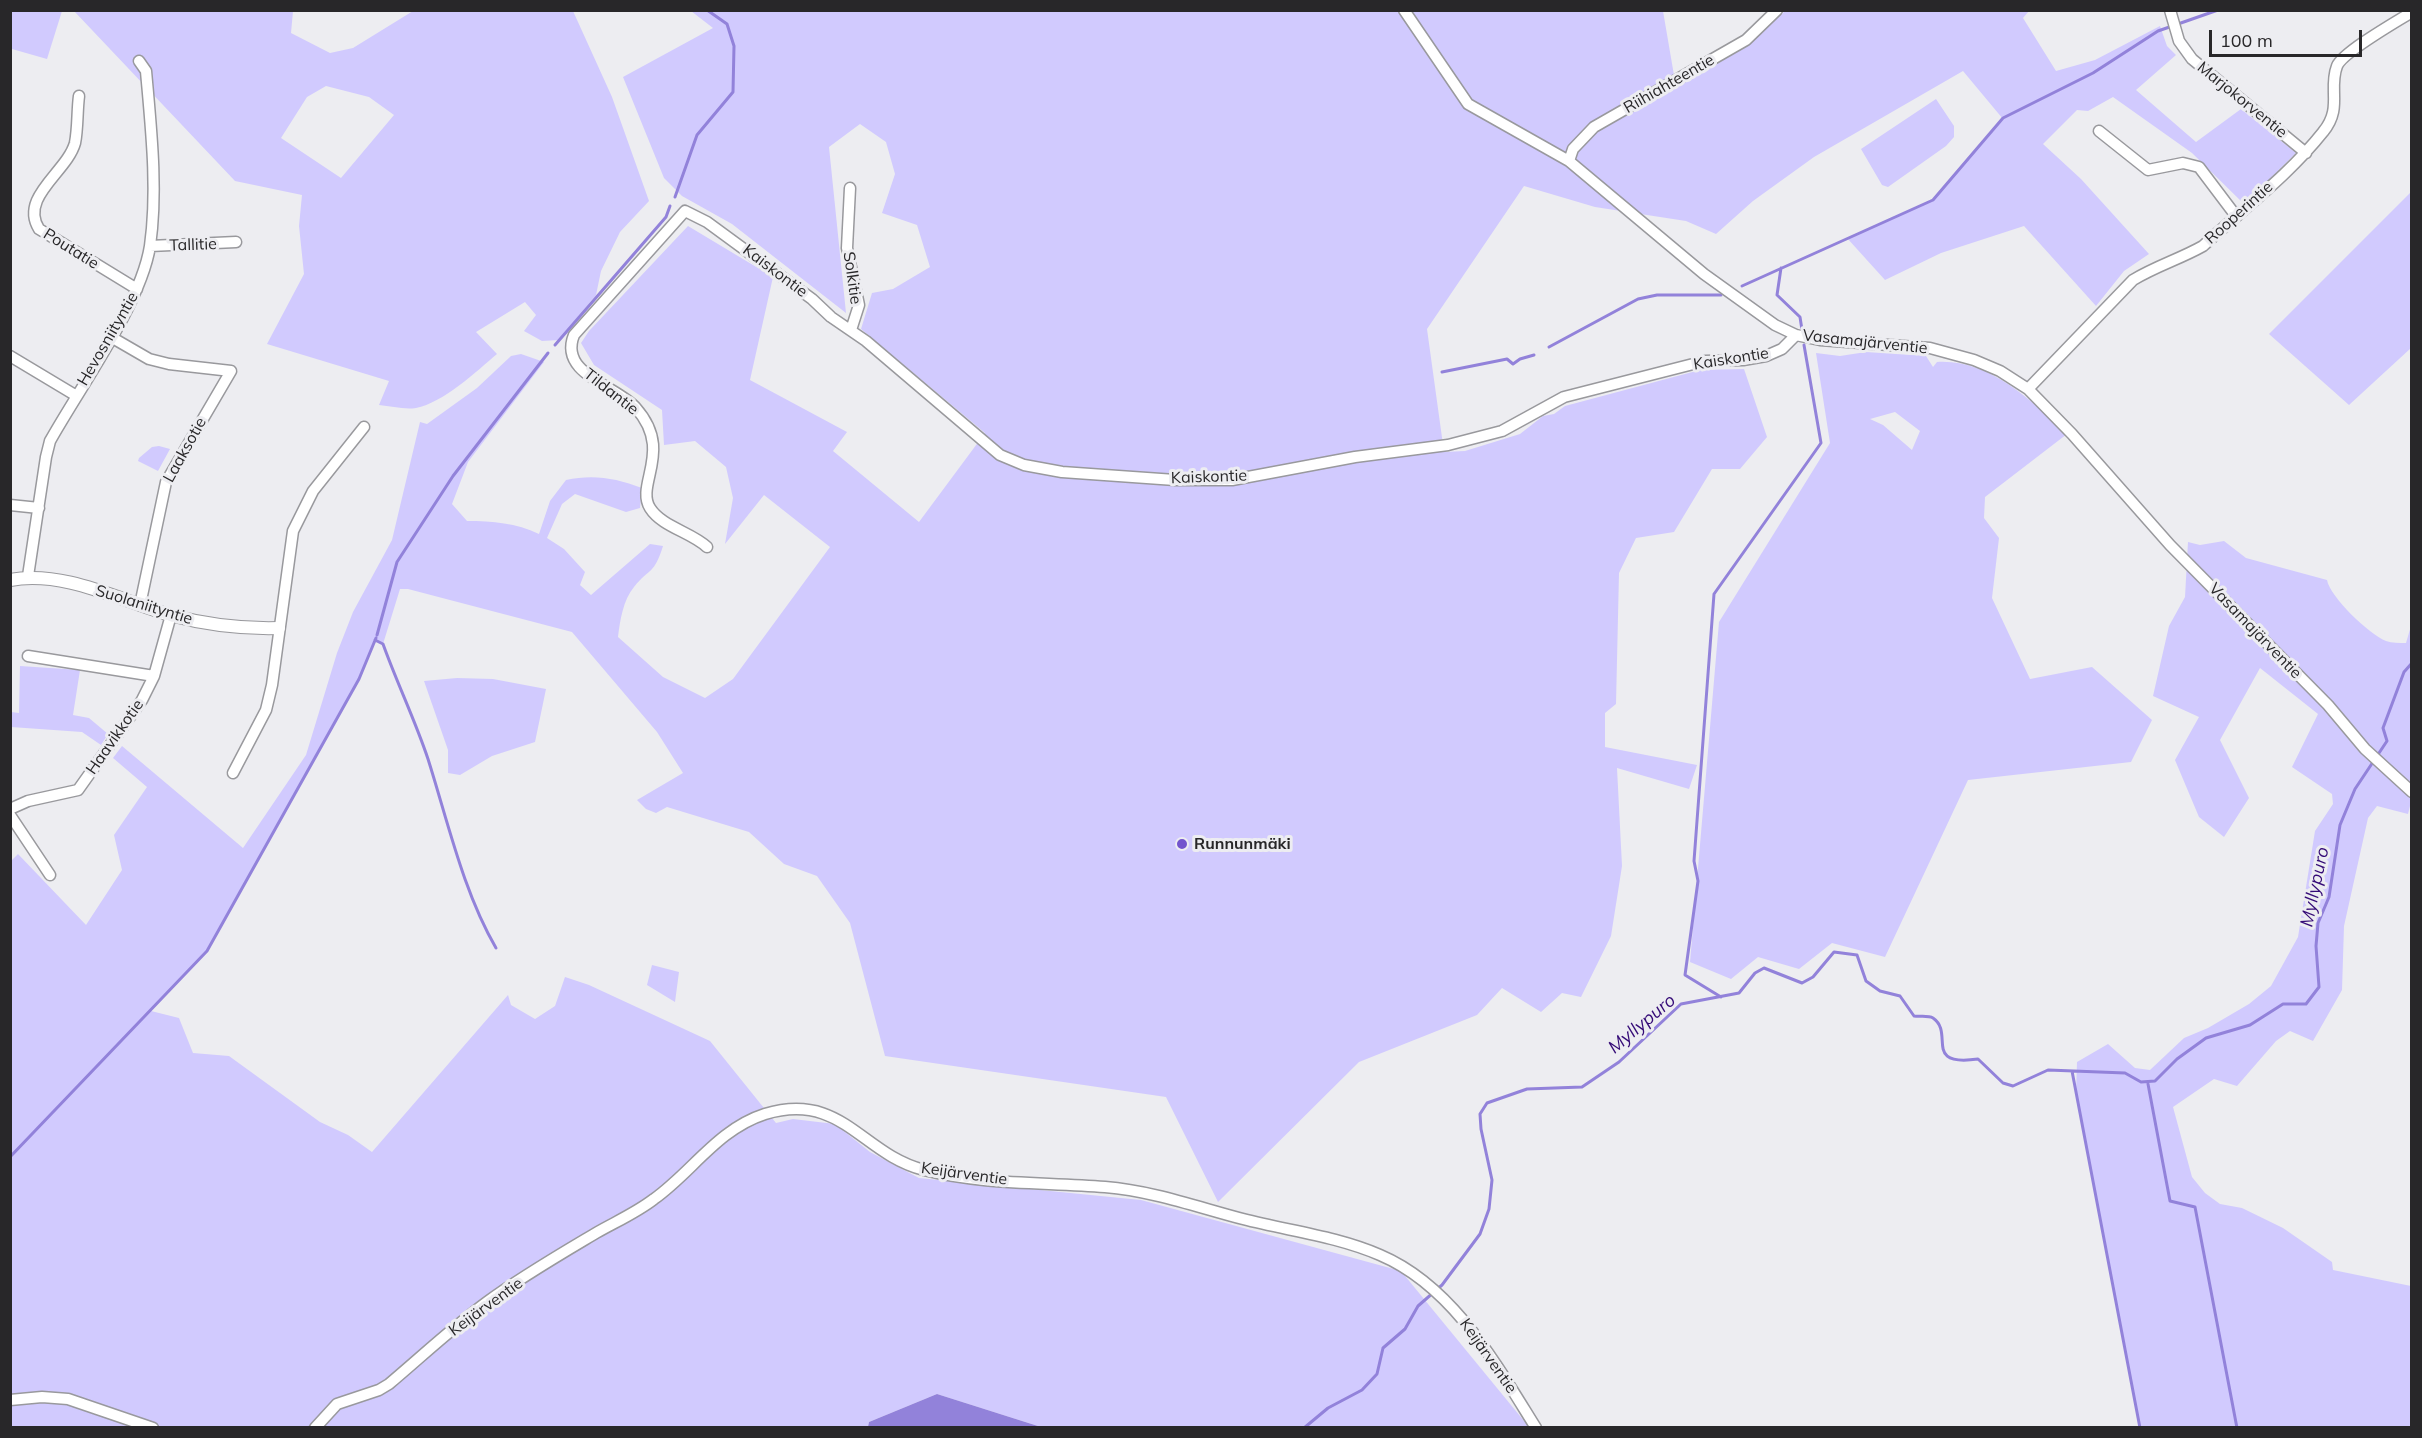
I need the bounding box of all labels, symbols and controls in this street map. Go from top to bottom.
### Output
scale bar [2212,18,2365,56]
text: 100 m [2220,29,2273,52]
street label: Riihiahteentie [1620,50,1718,118]
street label: Marjokorventie [2193,58,2291,142]
street label: Rooperintie [2201,178,2277,248]
street label: Poutatie [40,225,102,273]
street label: Tallitie [169,235,217,255]
street label: Kaiskontie [739,240,811,302]
street label: Solkitie [839,250,865,306]
street label: Hevosniityntie [73,289,143,389]
street label: Vasamajärventie [1802,326,1928,358]
street label: Kaiskontie [1692,344,1770,374]
street label: Tildantie [580,365,642,419]
street label: Laaksotie [159,414,211,486]
street label: Kaiskontie [1171,466,1247,488]
street label: Vasamajärventie [2205,579,2305,683]
street label: Suolaniityntie [93,581,195,629]
street label: Haavikkotie [82,696,148,778]
place label: Runnunmäki [1194,834,1291,854]
marker: Runnunmäki [1175,837,1189,851]
water label: Myllypuro [2296,845,2334,929]
water label: Myllypuro [1604,990,1680,1058]
street label: Keijärventie [920,1158,1008,1190]
street label: Keijärventie [445,1274,527,1340]
street label: Keijärventie [1455,1315,1521,1397]

